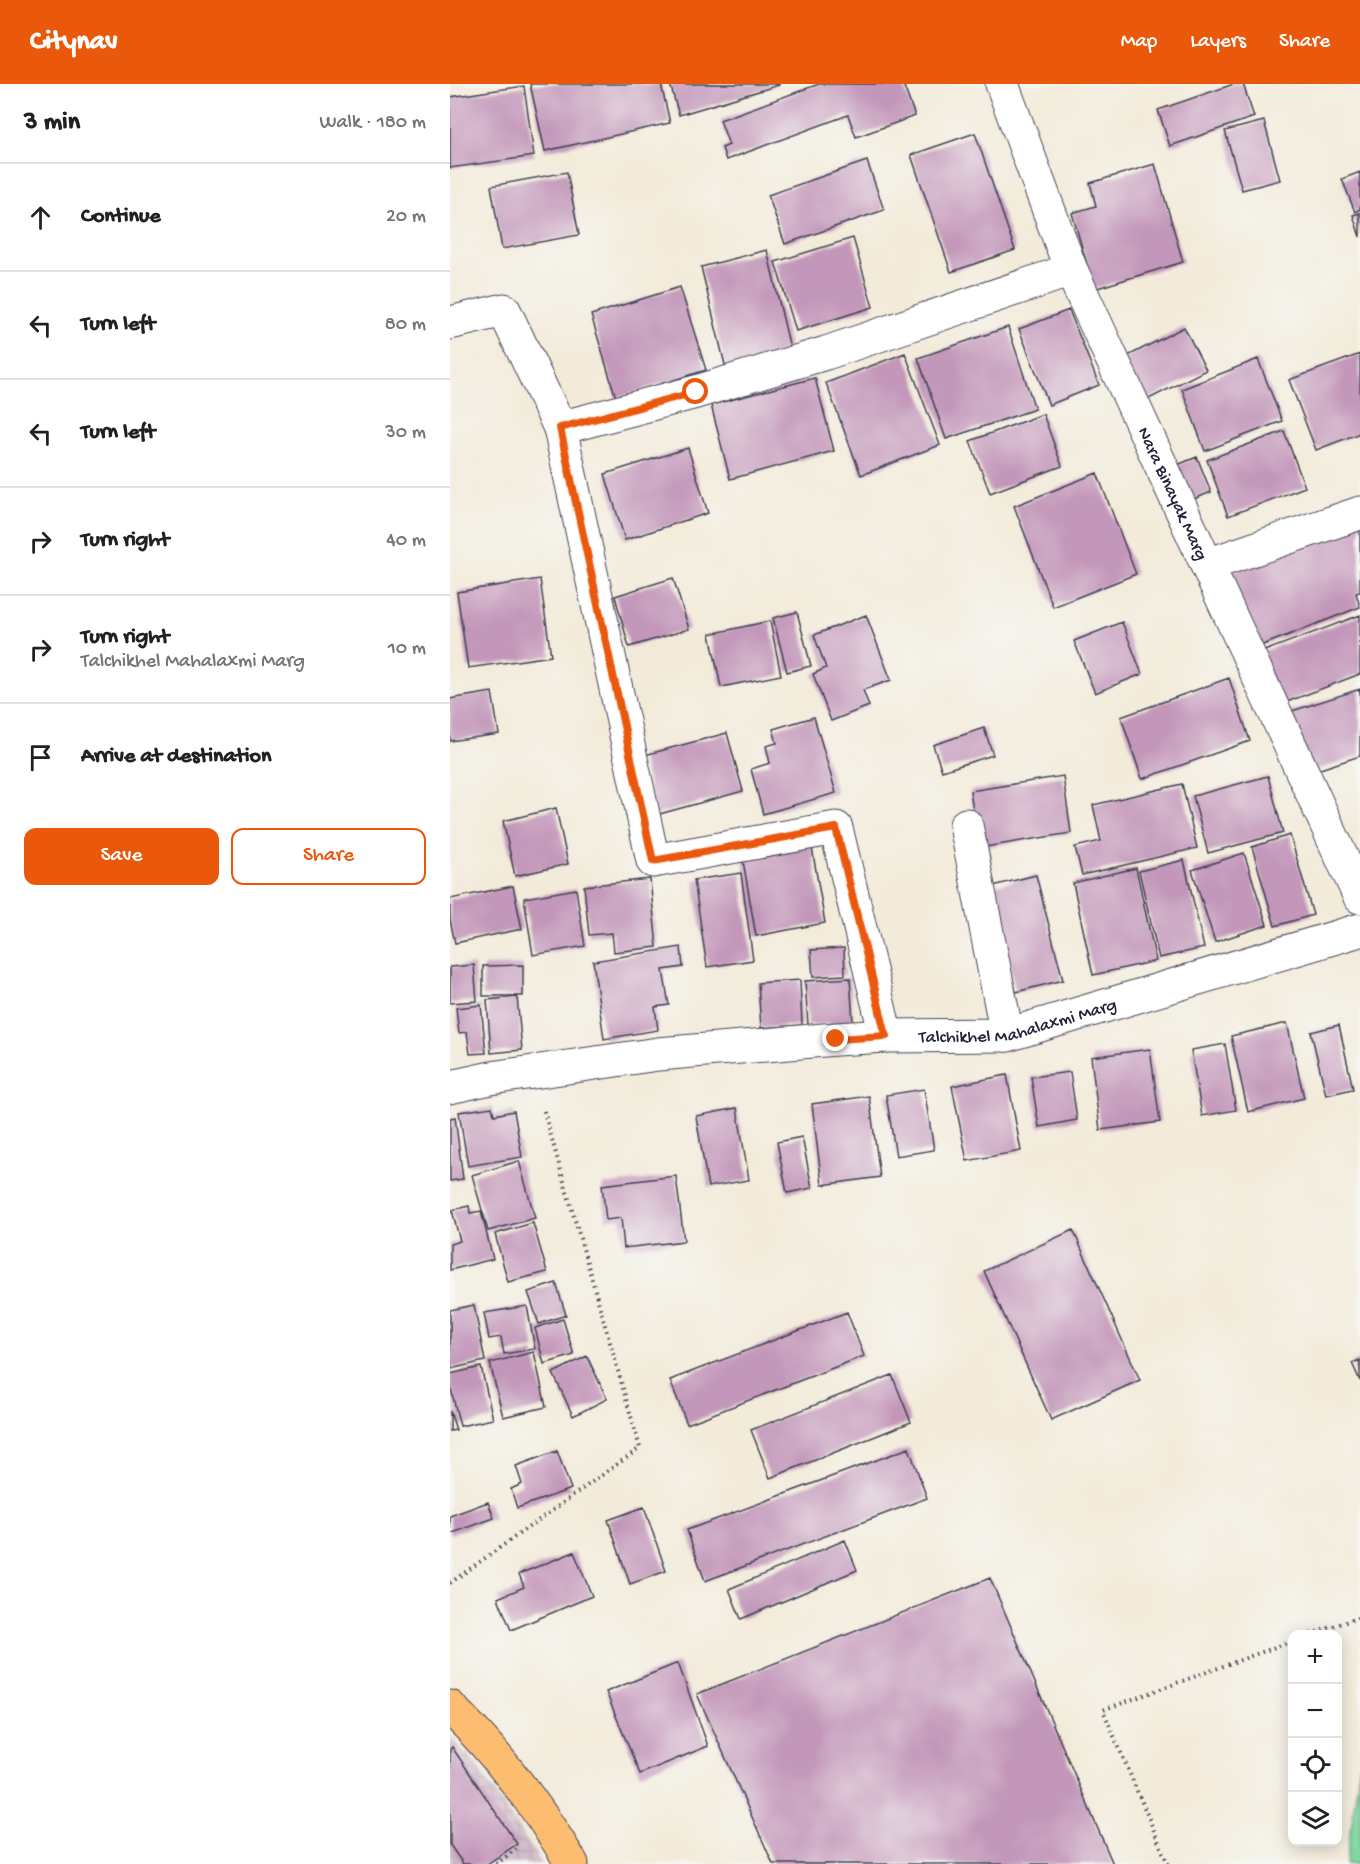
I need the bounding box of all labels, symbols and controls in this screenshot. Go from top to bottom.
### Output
text: Citynav [30,26,118,59]
text: Map [1121,30,1157,55]
text: Layers [1190,30,1246,55]
text: Share [1279,30,1330,55]
text: 3 min [24,108,80,139]
text: Walk · 180 m [319,112,426,135]
icon: ahead [24,201,57,234]
text: Continue [81,204,161,230]
text: 20 m [386,206,426,229]
icon: left [24,309,57,342]
text: Turn left [81,312,155,338]
text: 80 m [385,314,426,337]
route start [682,378,708,404]
icon: left [24,417,57,450]
text: Turn left [81,420,155,446]
text: 30 m [385,422,426,445]
street label: Nara Binayak Marg [1132,424,1211,564]
icon: right [24,525,57,558]
text: Turn right [81,528,169,554]
text: 40 m [386,530,426,553]
text: Turn right [81,625,169,651]
icon: right [24,633,57,666]
text: 10 m [388,638,426,661]
text: Talchikhel Mahalaxmi Marg [81,651,305,674]
icon: arrive [24,741,57,774]
text: Arrive at destination [81,744,271,770]
button: Save [24,828,219,885]
button: Share [231,828,426,885]
street label: Talchikhel Mahalaxmi Marg [918,995,1119,1049]
route end [822,1025,848,1051]
map controls [1288,1630,1342,1846]
button: + [1288,1630,1342,1684]
button: − [1288,1684,1342,1738]
button: locate [1288,1738,1342,1792]
button: layers [1288,1792,1342,1846]

